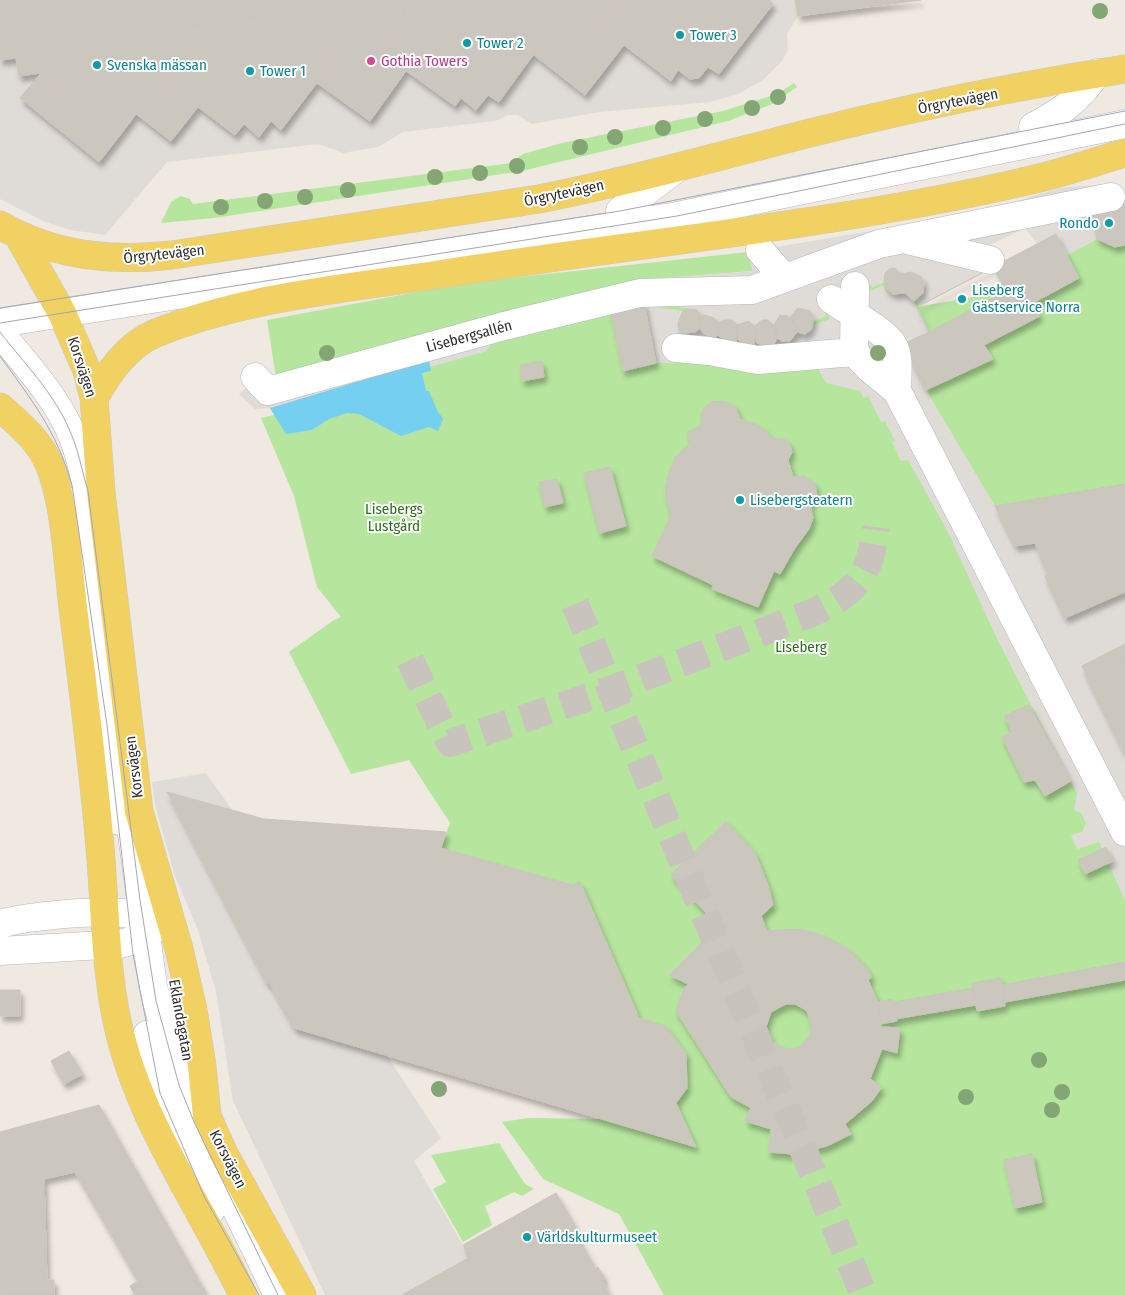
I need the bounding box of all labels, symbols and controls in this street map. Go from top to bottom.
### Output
place label: Tower 3 [690,26,737,44]
marker: Tower 3 [674,29,686,41]
place label: Tower 2 [477,34,524,52]
marker: Tower 2 [461,37,473,49]
place label: Gothia Towers [381,52,468,70]
marker: Gothia Towers [365,55,377,67]
place label: Svenska mässan [107,56,207,74]
marker: Svenska mässan [91,59,103,71]
place label: Tower 1 [260,62,306,80]
marker: Tower 1 [244,65,256,77]
street label: Örgrytevägen [916,84,1000,118]
street label: Örgrytevägen [522,176,606,210]
place label: Rondo [1059,214,1099,232]
marker: Rondo [1103,217,1115,229]
street label: Örgrytevägen [123,241,205,267]
place label: Liseberg Gästservice Norra [972,281,1080,316]
marker: Liseberg Gästservice Norra [956,293,968,305]
street label: Lisebergsallén [424,316,514,356]
street label: Korsvägen [64,334,100,400]
place label: Lisebergsteatern [750,491,853,509]
marker: Lisebergsteatern [734,494,746,506]
park label: Lisebergs Lustgård [365,500,423,535]
park label: Liseberg [775,638,827,656]
street label: Korsvägen [121,735,147,799]
street label: Eklandagatan [165,978,197,1062]
street label: Korsvägen [206,1127,250,1191]
place label: Världskulturmuseet [537,1228,657,1246]
marker: Världskulturmuseet [521,1231,533,1243]

